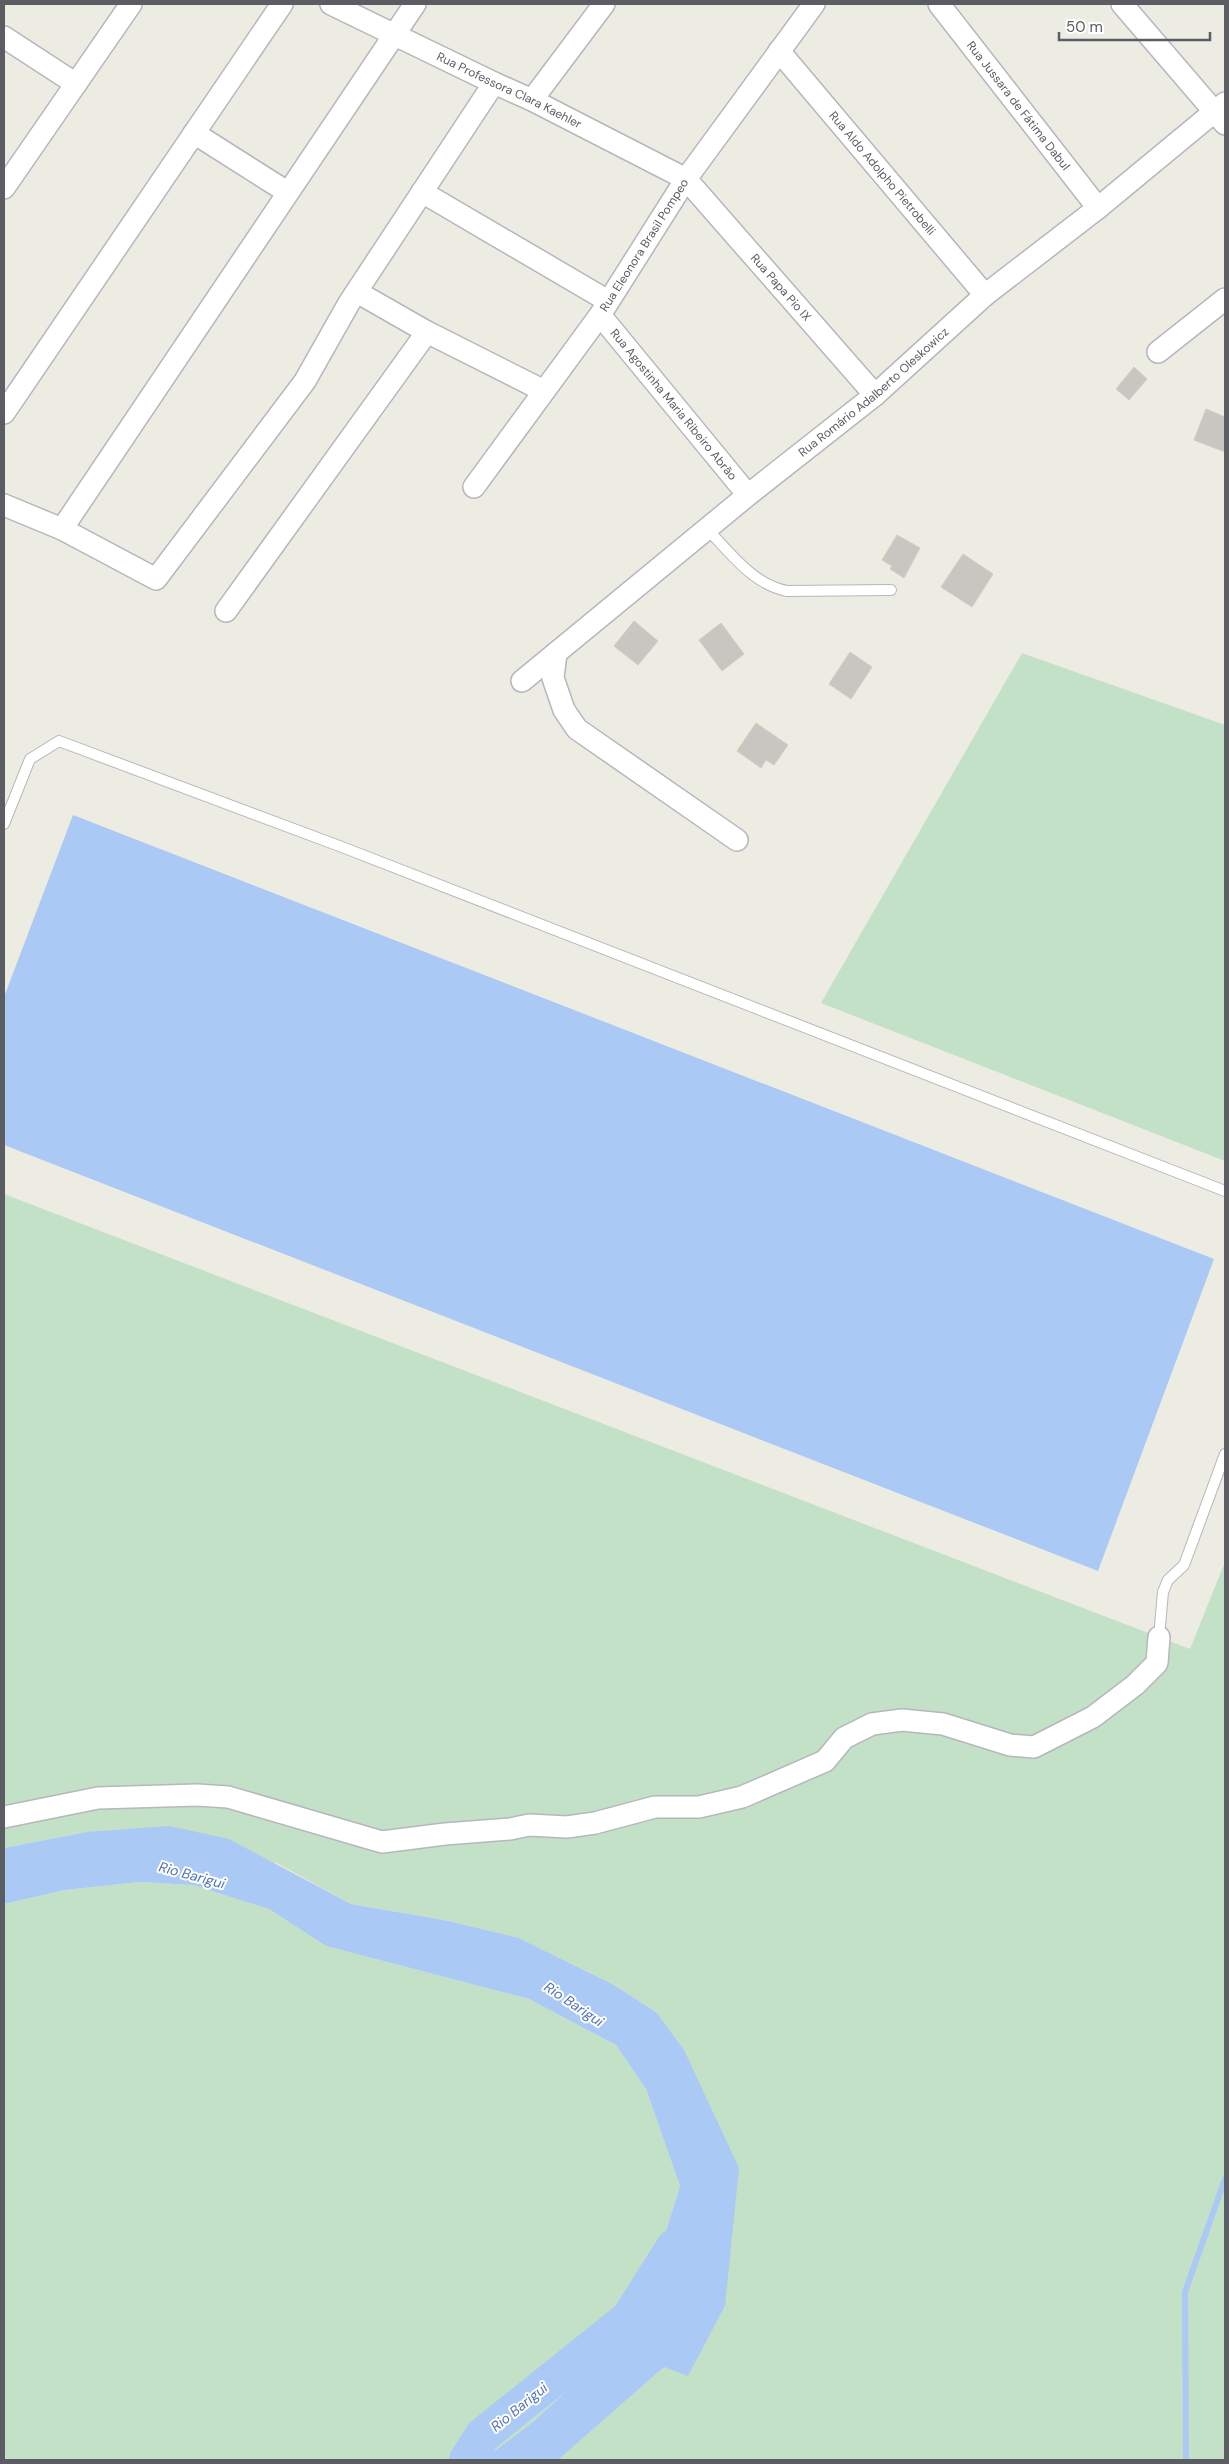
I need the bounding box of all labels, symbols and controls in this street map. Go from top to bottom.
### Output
scale bar [1059,10,1210,42]
text: 50 m [1066,17,1103,37]
street label: Rua Jussara de Fátima Dabul [963,38,1074,174]
street label: Rua Professora Clara Kaehler [434,48,585,132]
street label: Rua Aldo Adolpho Pietrobelli [825,108,939,239]
street label: Rua Eleonora Brasil Pompeo [596,176,692,315]
street label: Rua Papa Pio IX [747,250,815,325]
street label: Rua Romário Adalberto Oleskowicz [795,324,952,460]
street label: Rua Agostinha Maria Ribeiro Abrão [607,326,741,484]
water label: Rio Barigui [157,1858,228,1893]
water label: Rio Barigui [541,1978,608,2031]
water label: Rio Barigui [487,2378,552,2435]

